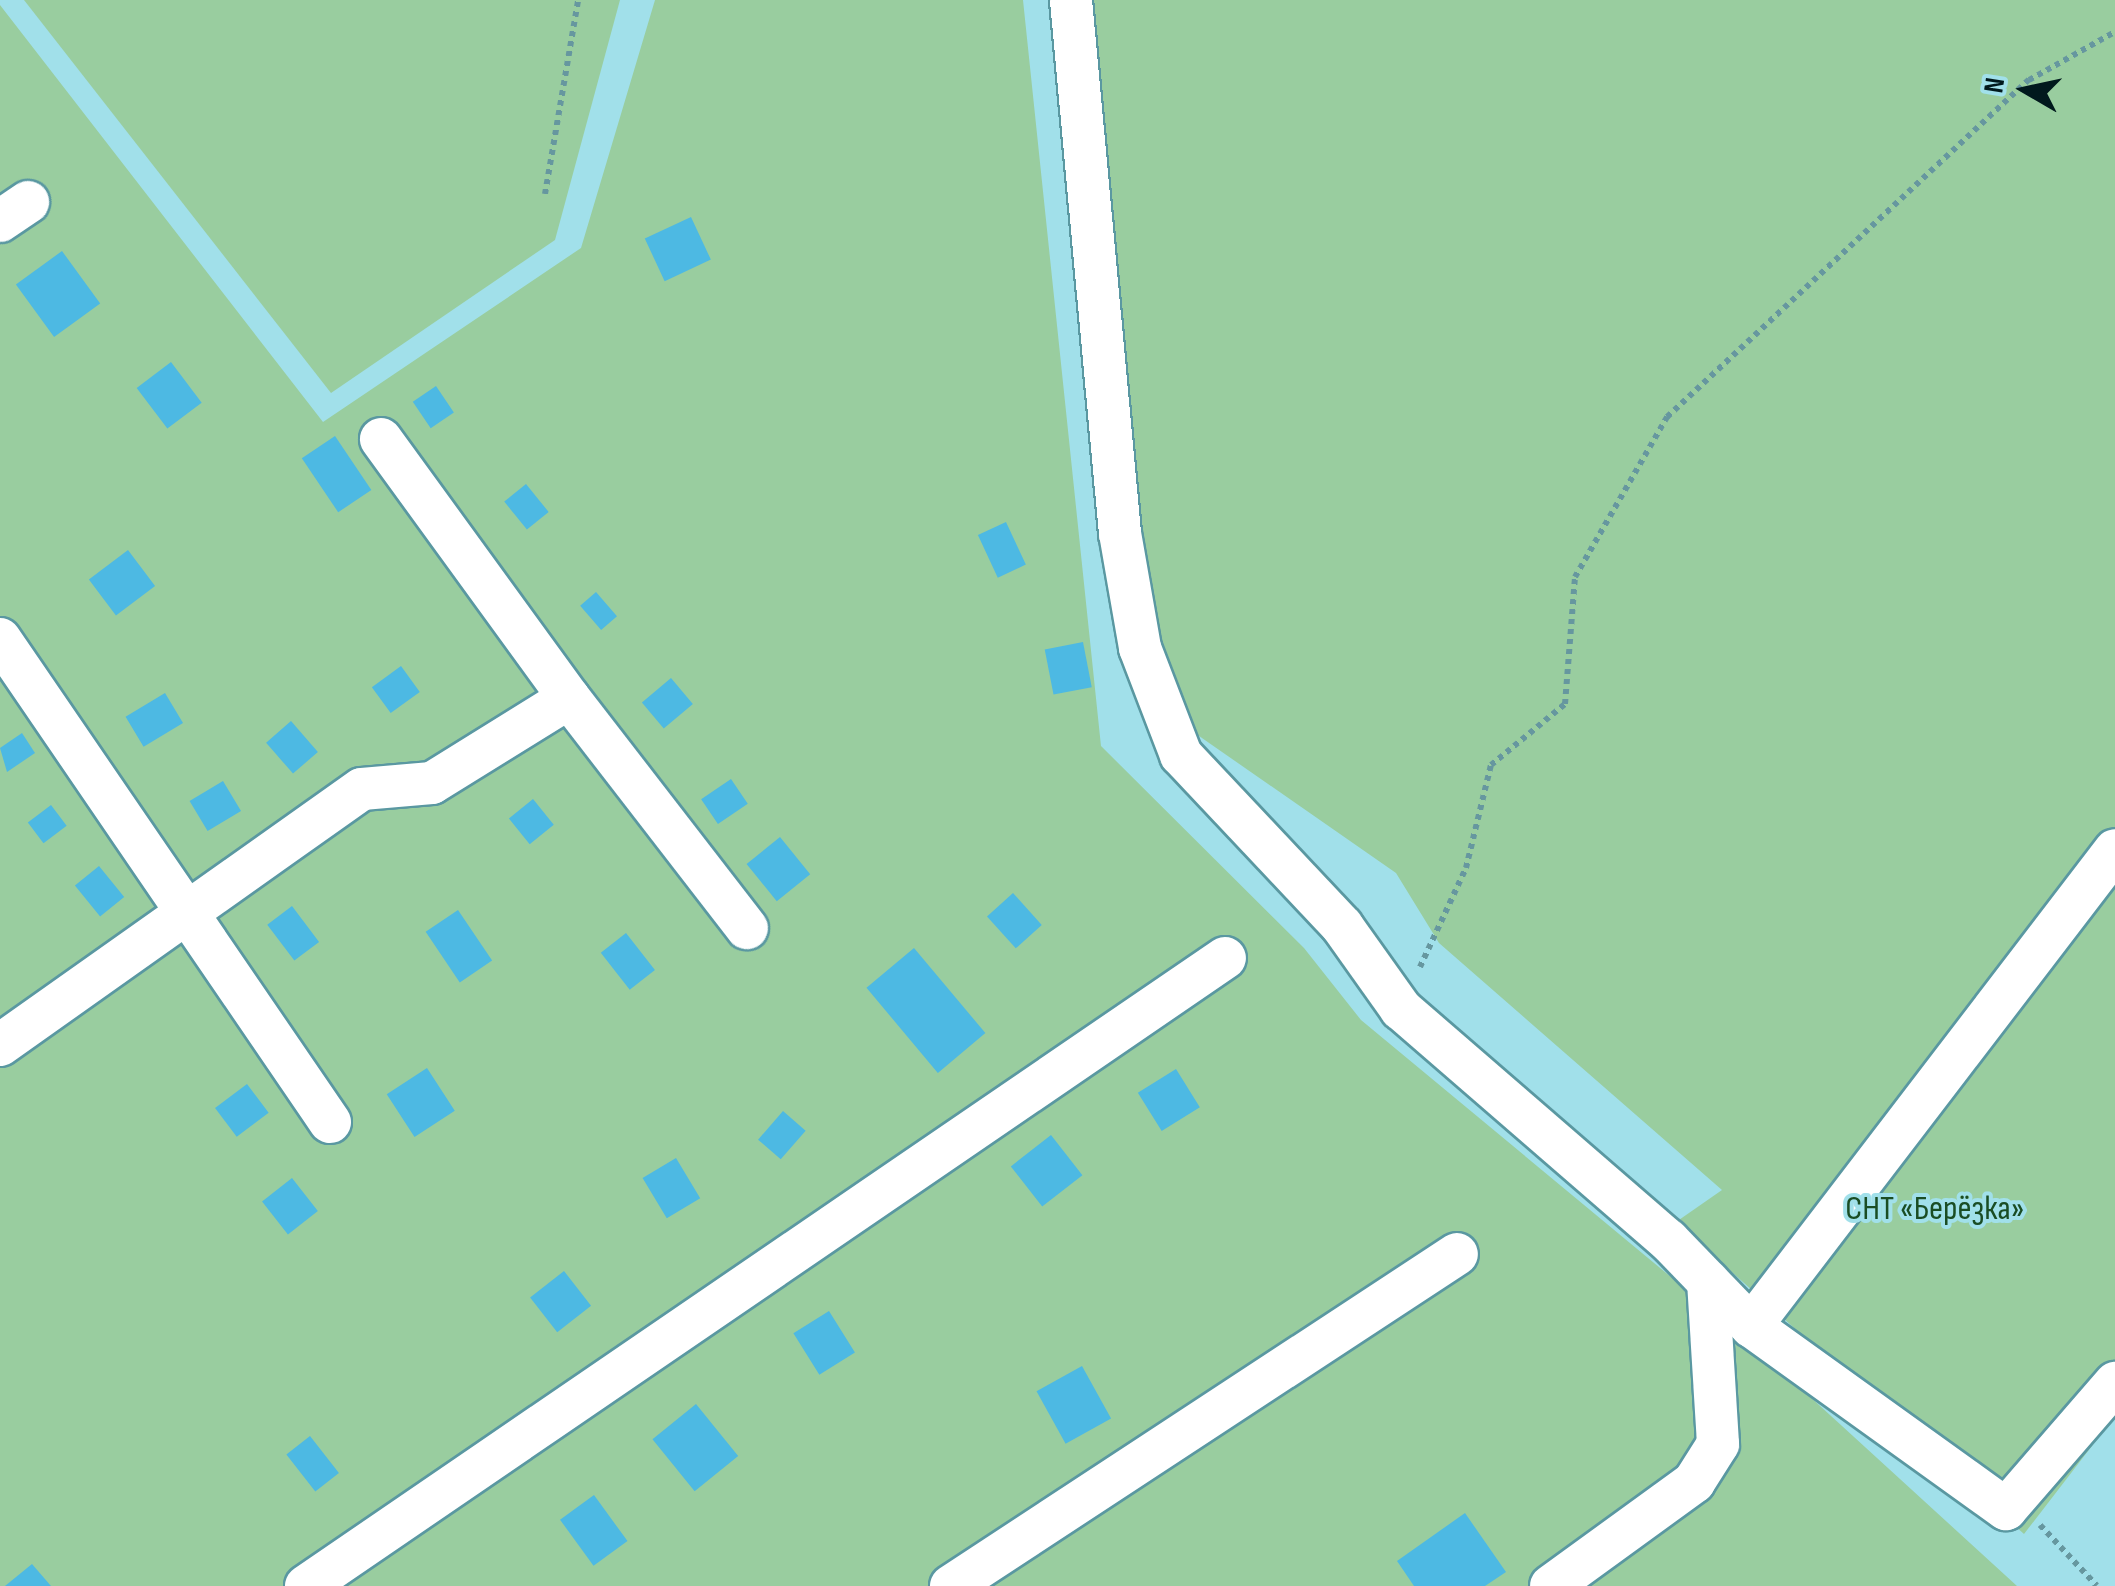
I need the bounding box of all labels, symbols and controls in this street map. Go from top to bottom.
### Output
north arrow [1975,40,2075,140]
text: N [1977,75,2012,95]
park label: СНТ «Берёзка» [1845,1188,2025,1230]

